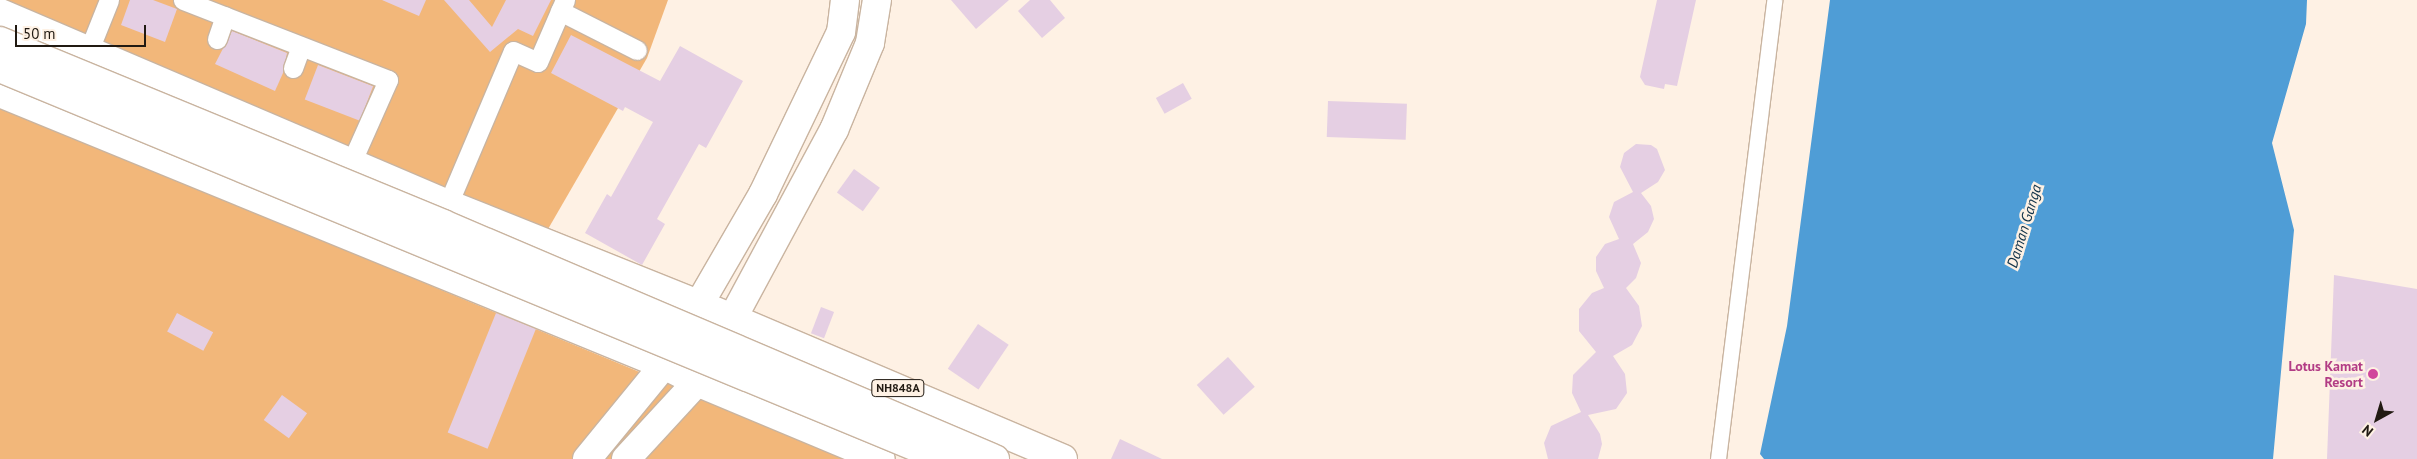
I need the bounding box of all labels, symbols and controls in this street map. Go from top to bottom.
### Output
scale bar [18,15,149,47]
text: 50 m [23,24,56,43]
water label: Daman Ganga [2003,182,2045,270]
place label: Lotus Kamat Resort [2288,358,2363,391]
marker: Lotus Kamat Resort [2367,368,2379,380]
road number: NH848A [870,378,926,398]
north arrow [2352,394,2402,444]
text: N [2358,421,2377,441]

